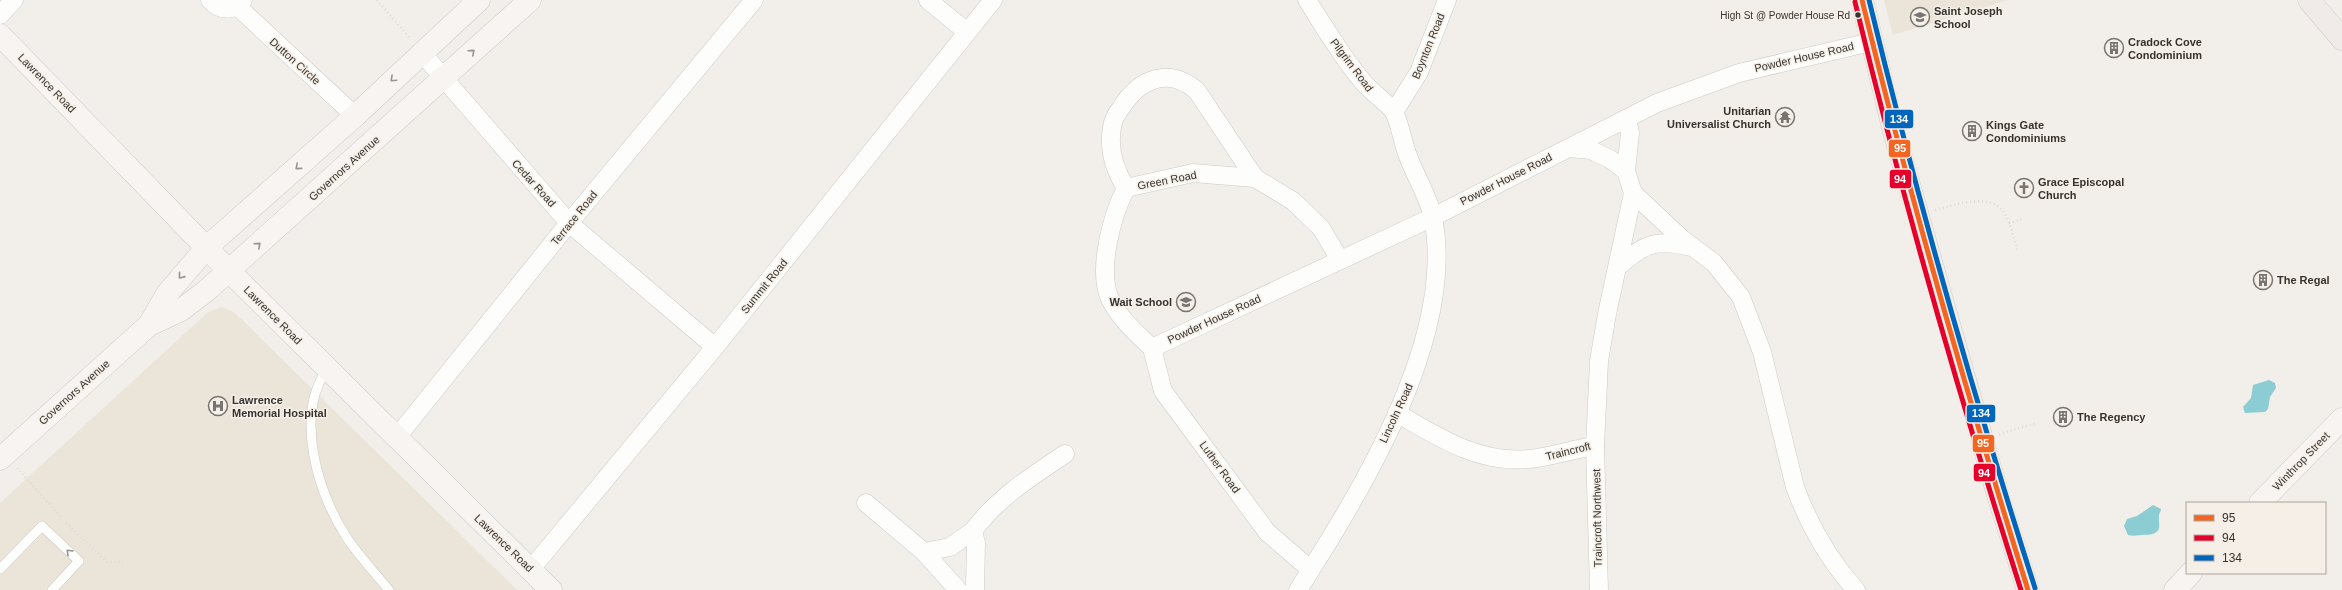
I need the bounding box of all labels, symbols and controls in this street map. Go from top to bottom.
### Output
place label: Saint Joseph School [1934,5,2003,30]
school or university icon: Saint Joseph School [1909,6,1931,28]
place label: High St @ Powder House Rd [1720,10,1850,21]
marker: High St @ Powder House Rd [1853,10,1863,20]
street label: Boynton Road [1409,11,1447,81]
street label: Dutton Circle [267,35,323,87]
street label: Pilgrim Road [1328,36,1376,94]
place label: Cradock Cove Condominium [2128,36,2202,61]
building icon: Cradock Cove Condominium [2103,37,2125,59]
street label: Powder House Road [1753,40,1855,74]
one-way arrow [467,50,475,57]
street label: Lawrence Road [16,51,78,115]
one-way arrow [390,75,398,82]
place label: Unitarian Universalist Church [1667,105,1771,130]
temple icon: Unitarian Universalist Church [1774,106,1796,128]
line badge: 134 [1884,109,1914,129]
text: 134 [1890,113,1909,125]
place label: Kings Gate Condominiums [1986,119,2066,144]
building icon: Kings Gate Condominiums [1961,120,1983,142]
street label: Governors Avenue [306,133,382,203]
line badge: 95 [1888,139,1911,158]
text: 95 [1894,142,1906,154]
street label: Powder House Road [1458,151,1554,207]
street label: Cedar Road [510,157,558,209]
one-way arrow [295,163,302,170]
street label: Green Road [1136,168,1198,192]
line badge: 94 [1889,169,1912,189]
text: 94 [1894,173,1907,185]
place label: Grace Episcopal Church [2038,176,2124,201]
church icon: Grace Episcopal Church [2013,177,2035,199]
street label: Terrace Road [549,189,599,247]
one-way arrow [253,242,261,250]
street label: Summit Road [738,256,790,316]
building icon: The Regal [2252,269,2274,291]
one-way arrow [179,271,186,278]
place label: The Regal [2277,274,2330,286]
street label: Lawrence Road [242,284,304,346]
school or university icon: Wait School [1175,291,1197,313]
street label: Powder House Road [1165,292,1263,346]
place label: Wait School [1109,296,1172,308]
street label: Governors Avenue [36,357,112,427]
street label: Lincoln Road [1377,381,1415,445]
place label: Lawrence Memorial Hospital [232,394,327,419]
hospital icon: Lawrence Memorial Hospital [207,395,229,417]
line badge: 134 [1966,404,1996,423]
building icon: The Regency [2052,406,2074,428]
text: 134 [1972,407,1991,419]
place label: The Regency [2077,411,2146,423]
street label: Winthrop Street [2270,429,2332,493]
line badge: 95 [1972,434,1995,453]
text: 95 [1977,437,1989,449]
street label: Luther Road [1197,439,1243,495]
street label: Traincroft [1544,440,1592,462]
line badge: 94 [1973,463,1996,482]
text: 94 [1978,467,1991,479]
street label: Traincroft Northwest [1590,469,1604,567]
legend [2186,502,2326,574]
text: 95 [2222,511,2236,525]
street label: Lawrence Road [472,512,536,574]
text: 94 [2222,531,2236,545]
one-way arrow [66,549,74,557]
text: 134 [2222,551,2242,565]

